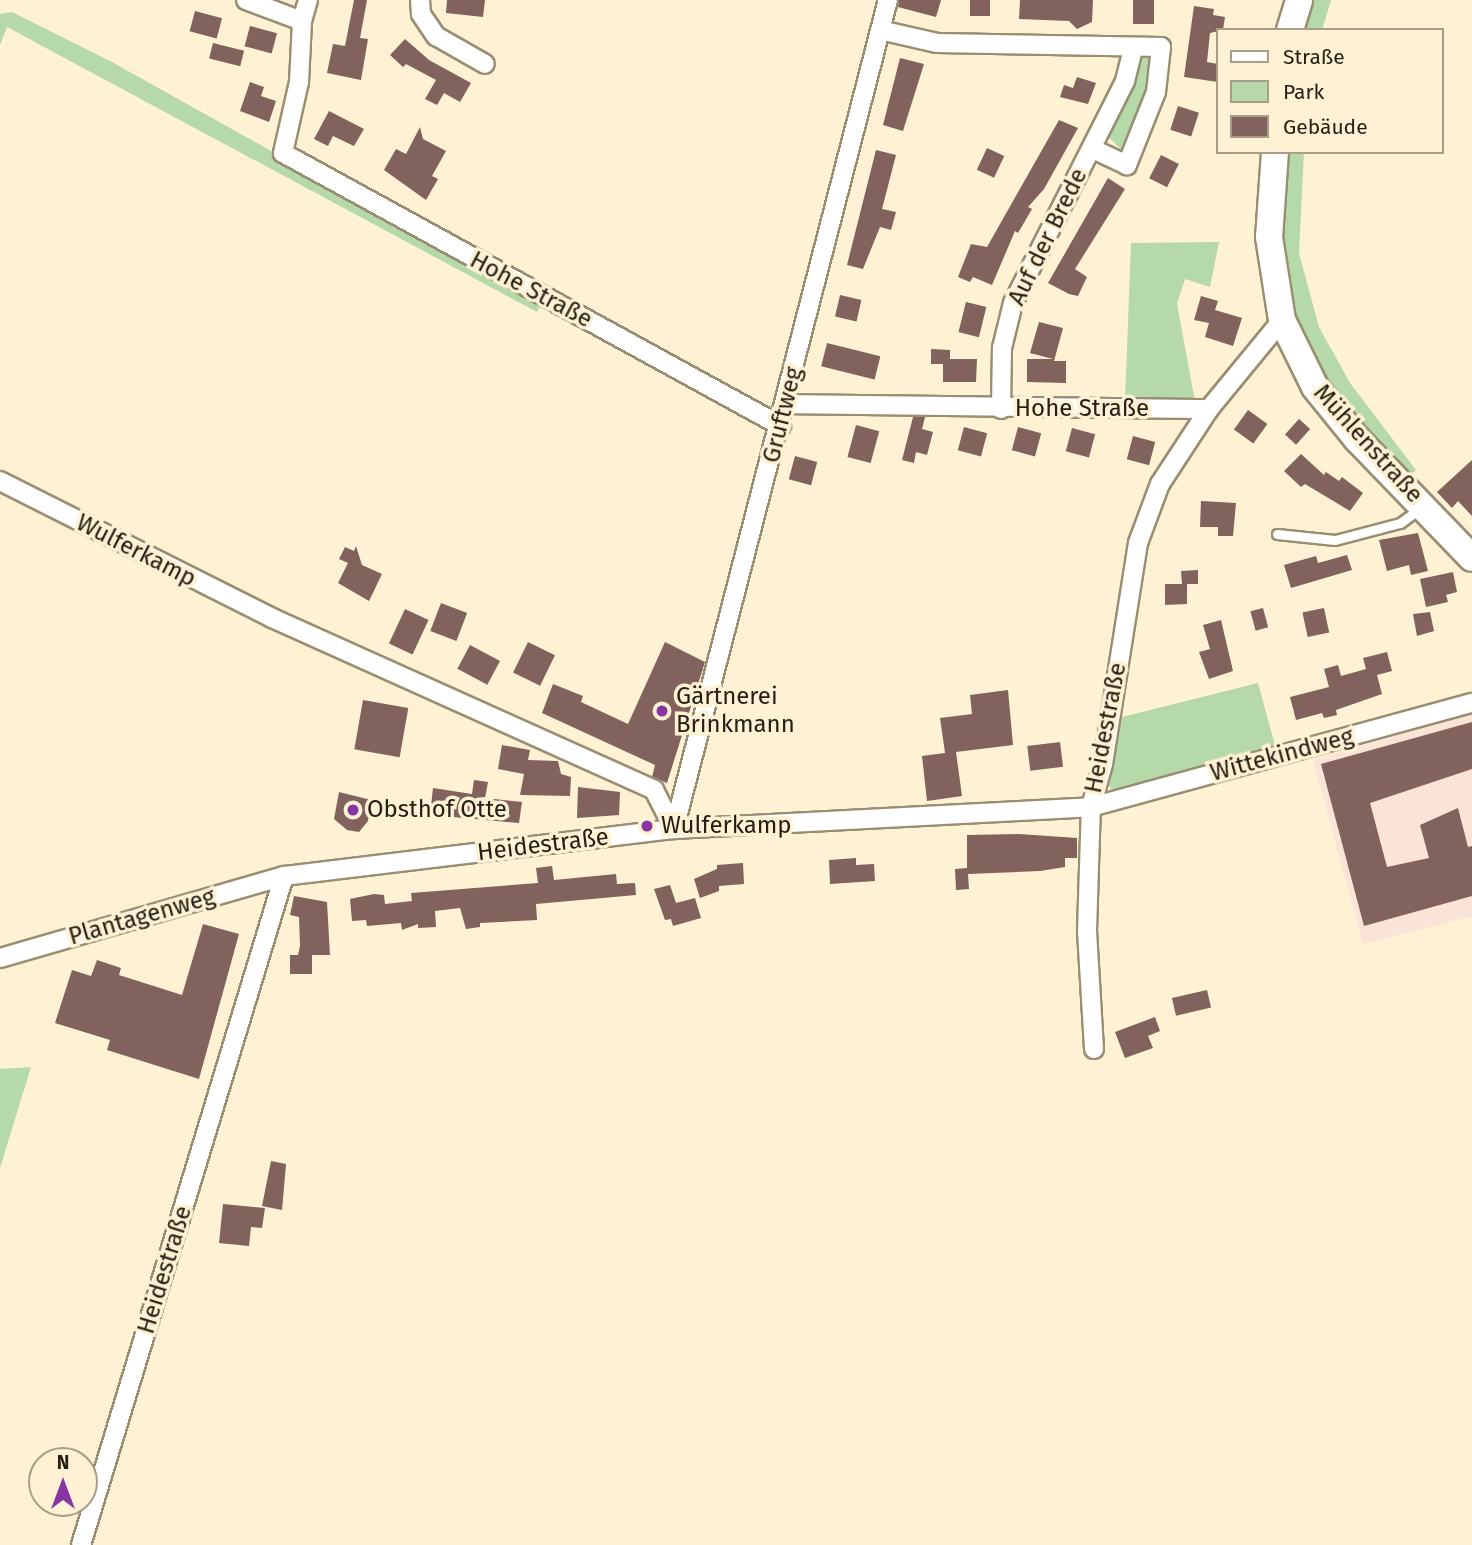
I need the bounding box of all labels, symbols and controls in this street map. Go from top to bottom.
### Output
legend [1216,28,1444,154]
text: Straße [1283,44,1345,70]
text: Park [1283,79,1324,105]
text: Gebäude [1283,114,1368,140]
street label: Auf der Brede [1002,164,1094,310]
street label: Hohe Straße [465,246,597,334]
street label: Gruftweg [757,364,809,466]
street label: Mühlenstraße [1307,379,1429,509]
street label: Hohe Straße [1015,395,1149,423]
street label: Wulferkamp [71,509,201,593]
street label: Heidestraße [1079,660,1133,796]
place label: Gärtnerei Brinkmann [676,683,795,739]
marker: Gärtnerei Brinkmann [654,703,670,719]
street label: Wittekindweg [1207,722,1357,788]
place label: Obsthof Otte [367,796,507,824]
marker: Obsthof Otte [345,802,361,818]
place label: Wulferkamp [661,812,792,840]
marker: Wulferkamp [639,818,655,834]
street label: Heidestraße [476,823,610,867]
street label: Plantagenweg [65,882,219,952]
street label: Heidestraße [132,1203,198,1337]
north arrow [28,1447,98,1517]
text: N [57,1451,69,1474]

